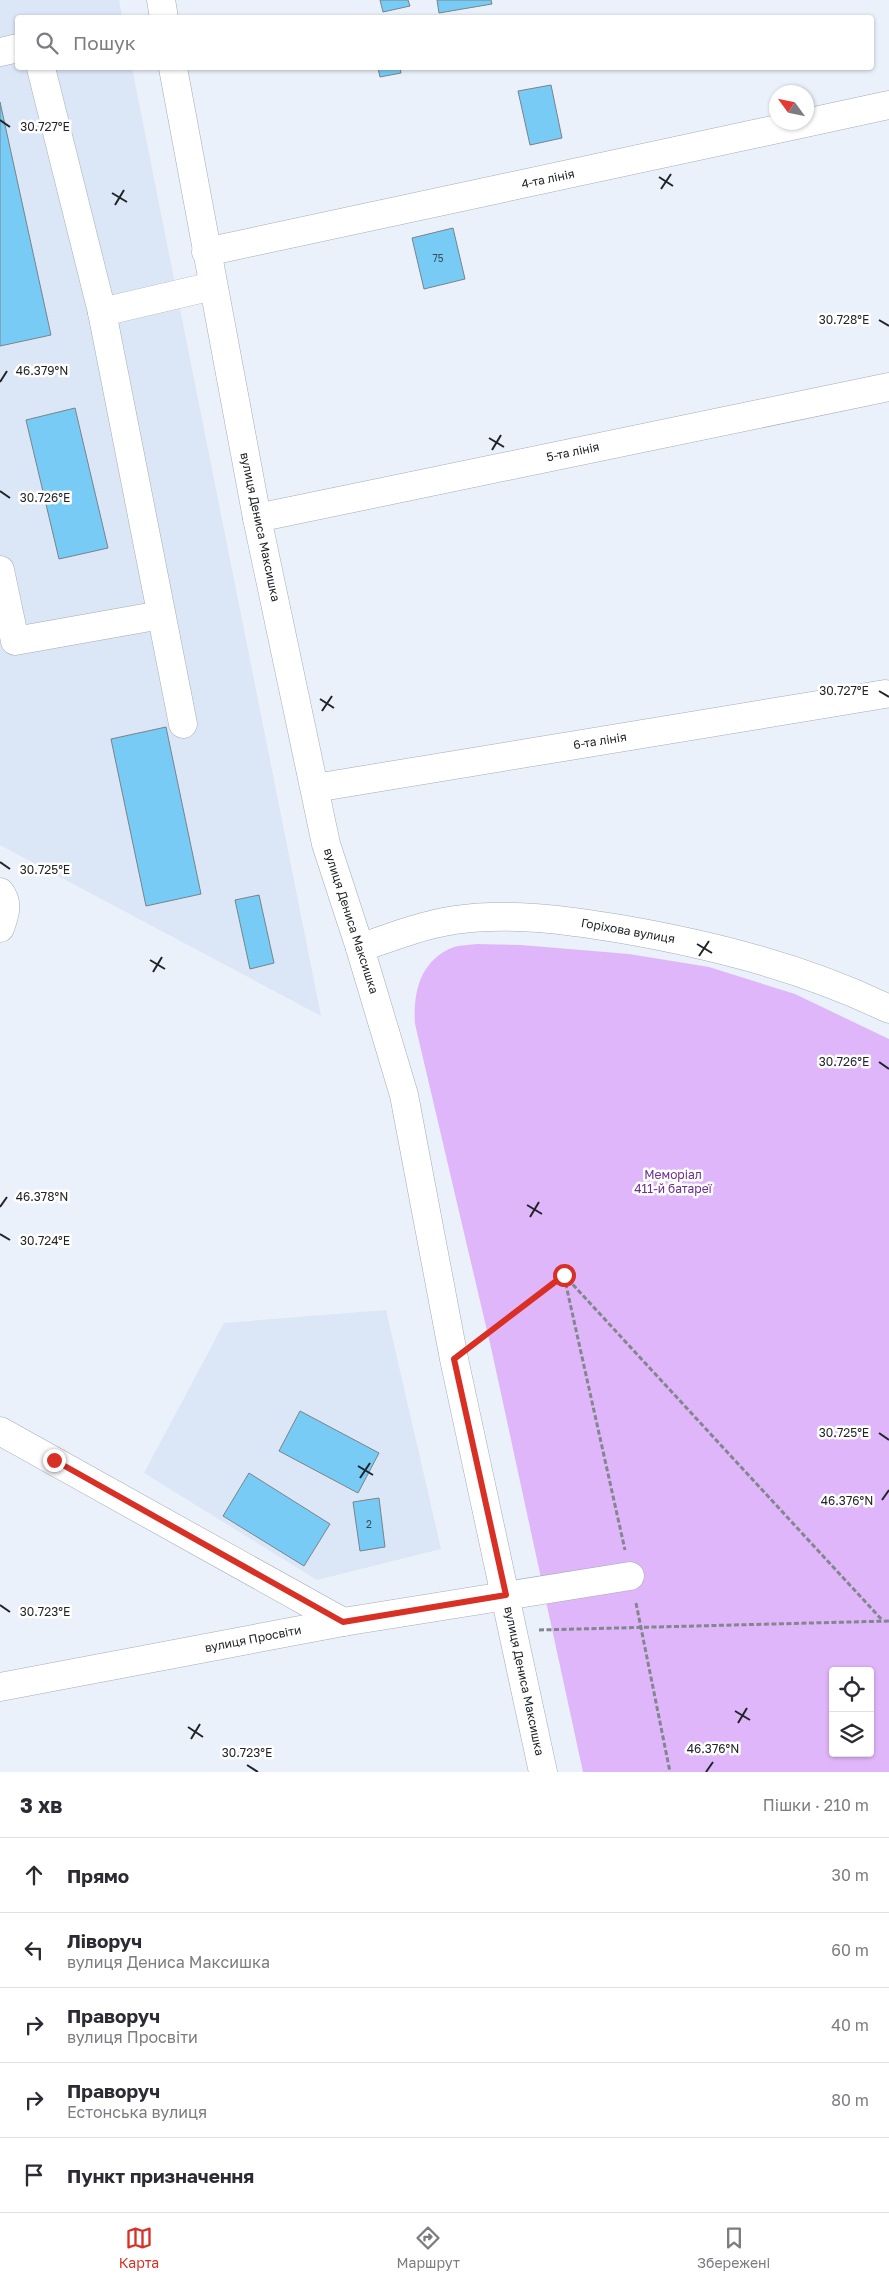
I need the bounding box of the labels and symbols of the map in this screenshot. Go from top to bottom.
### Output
north arrow [769,85,814,130]
text: 30.727°E [20,119,70,134]
street label: 4-та лінія [520,166,576,191]
house number: 75 [432,252,444,264]
text: 30.728°E [819,312,869,327]
text: 46.379°N [16,363,68,378]
street label: 5-та лінія [545,439,601,464]
street label: вулиця Дениса Максишка [237,451,284,603]
text: 30.726°E [20,490,70,505]
text: 30.727°E [819,683,869,698]
street label: 6-та лінія [572,729,628,752]
street label: вулиця Дениса Максишка [321,846,382,996]
text: 30.725°E [20,862,70,877]
street label: Горіхова вулиця [580,915,676,946]
text: 30.726°E [819,1054,869,1069]
park label: Меморіал 411-й батареї [634,1167,713,1196]
text: 46.378°N [16,1189,68,1204]
text: 30.724°E [20,1233,70,1248]
route start [553,1264,576,1287]
text: 30.725°E [819,1425,869,1440]
route end [43,1449,66,1472]
text: 46.376°N [821,1493,873,1508]
house number: 2 [366,1518,372,1530]
text: 30.723°E [20,1604,70,1619]
street label: вулиця Дениса Максишка [501,1605,548,1757]
street label: вулиця Просвіти [203,1622,302,1655]
text: 46.376°N [687,1741,739,1756]
text: 30.723°E [222,1745,272,1760]

